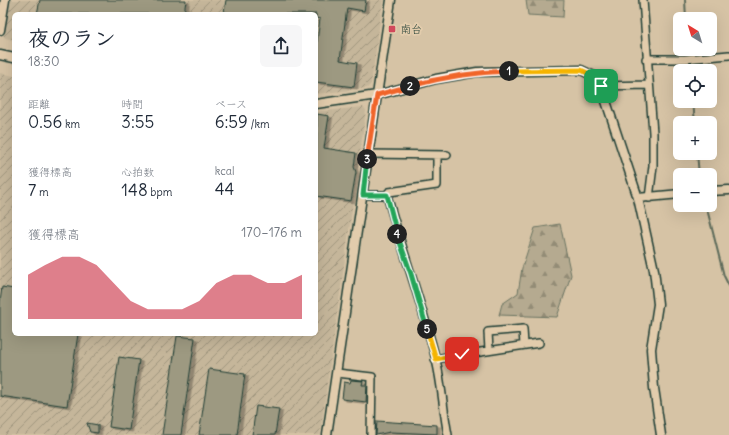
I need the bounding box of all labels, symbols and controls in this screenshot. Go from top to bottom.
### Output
north arrow [673,12,717,56]
map controls [673,12,717,212]
place label: 南台 [400,22,422,36]
text: 夜のラン [28,24,116,52]
marker: 南台 [387,24,397,34]
button: share [260,25,302,67]
text: 18:30 [28,53,60,70]
pin: 1 [499,61,519,81]
text: 1 [507,64,511,78]
button: locate [673,64,717,108]
pin [584,69,618,103]
icon: arrive [590,75,612,97]
pin: 2 [400,76,420,96]
text: 2 [407,79,413,93]
text: 距離 [28,97,50,111]
text: 時間 [121,97,143,111]
text: ペース [215,97,247,111]
text: 0.56 [28,111,62,133]
text: 3:55 [121,111,154,133]
text: 6:59 [215,111,248,133]
button: + [673,116,717,160]
text: km [62,117,80,131]
text: /km [248,117,270,131]
pin: 3 [357,149,377,169]
text: 3 [364,152,370,166]
text: kcal [215,164,234,178]
text: 獲得標高 [28,165,72,179]
text: 心拍数 [121,165,154,179]
button: − [673,168,717,212]
text: 44 [215,178,234,200]
text: 7 [28,179,36,201]
text: 148 [121,179,148,201]
text: m [36,185,49,199]
text: bpm [148,185,172,199]
text: 170–176 m [241,224,302,241]
pin: 4 [387,224,407,244]
text: 獲得標高 [28,226,80,243]
text: 4 [394,227,400,241]
pin: 5 [417,319,437,339]
text: 5 [424,322,430,336]
pin [445,337,479,371]
icon: check [451,343,473,365]

